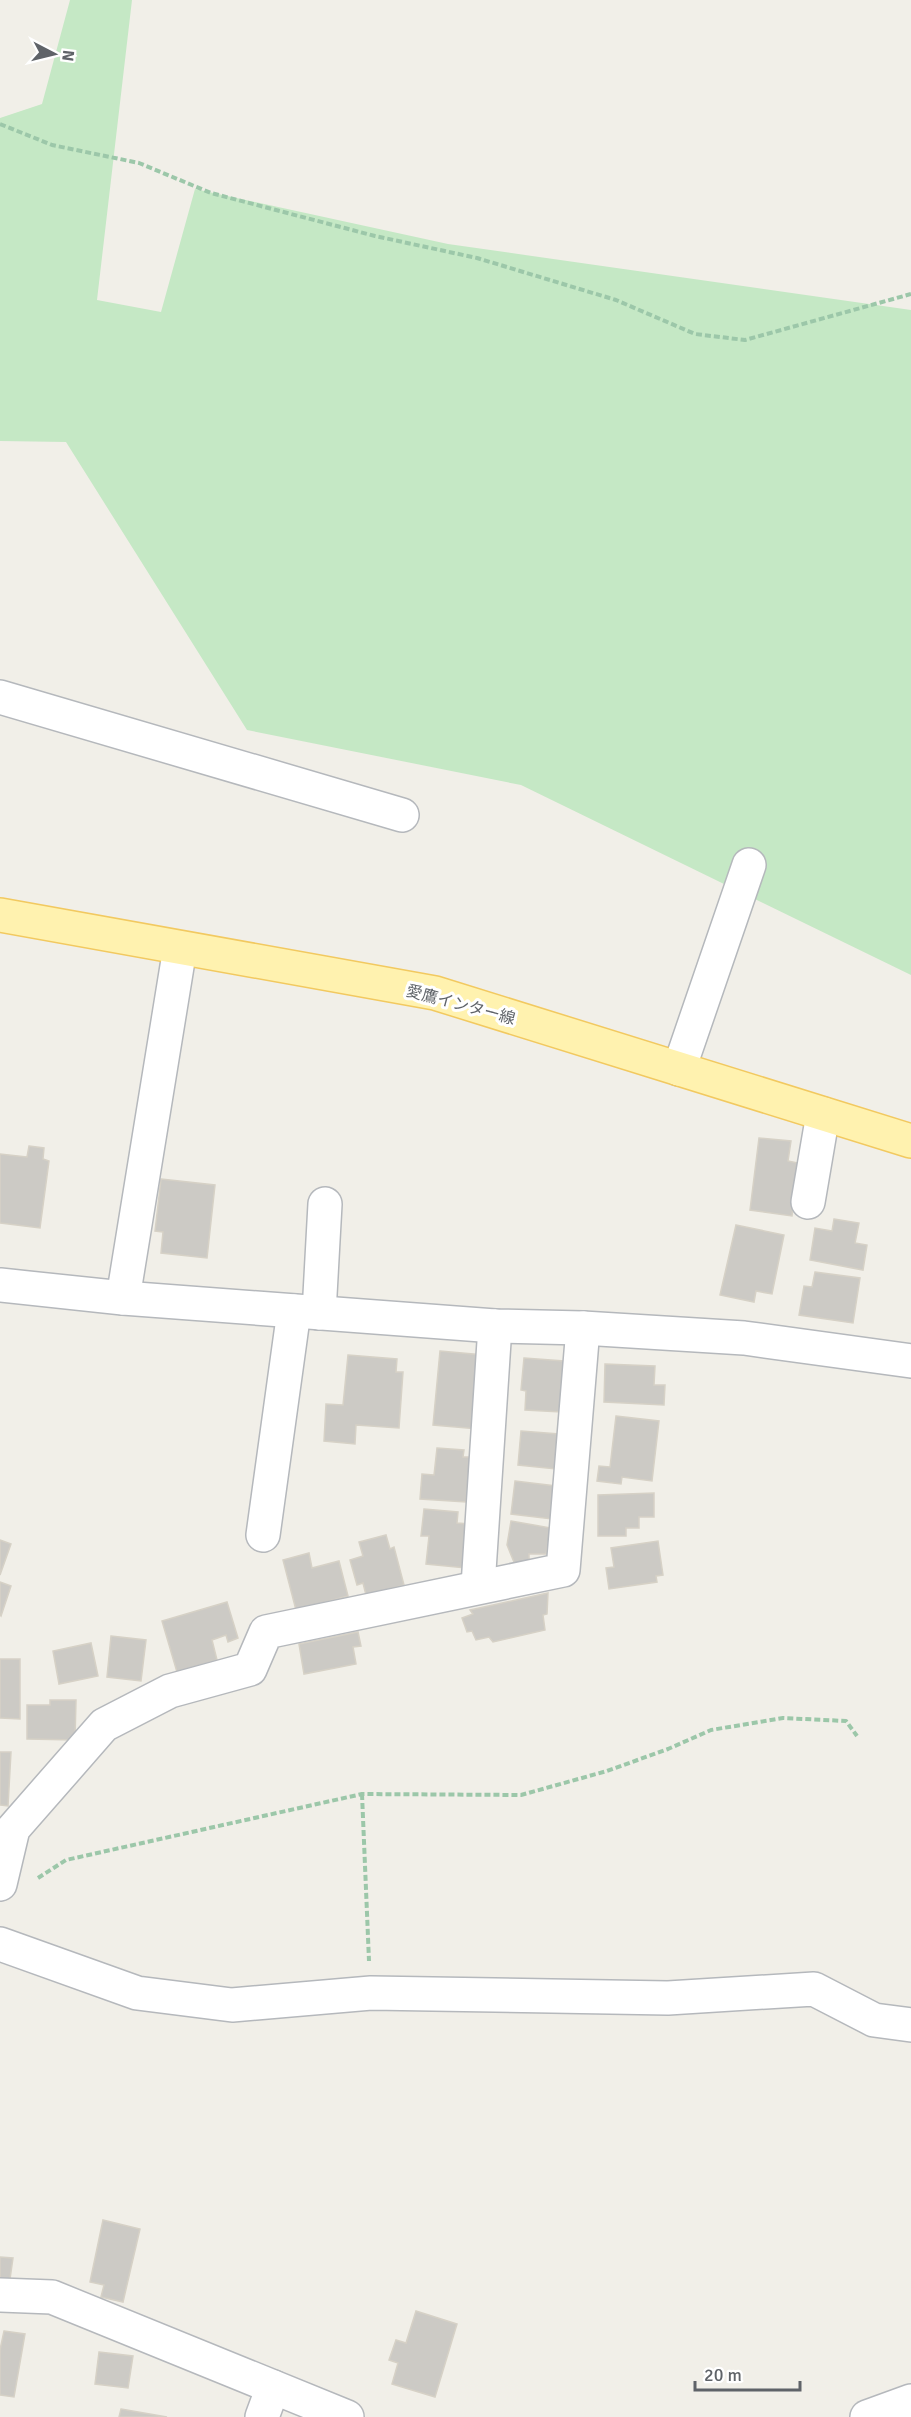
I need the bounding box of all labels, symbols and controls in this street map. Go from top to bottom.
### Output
north arrow [24,24,84,84]
text: N [57,49,78,62]
street label: 愛鷹インター線 [404,981,517,1029]
scale bar [695,2354,800,2392]
text: 20 m [704,2364,742,2386]

